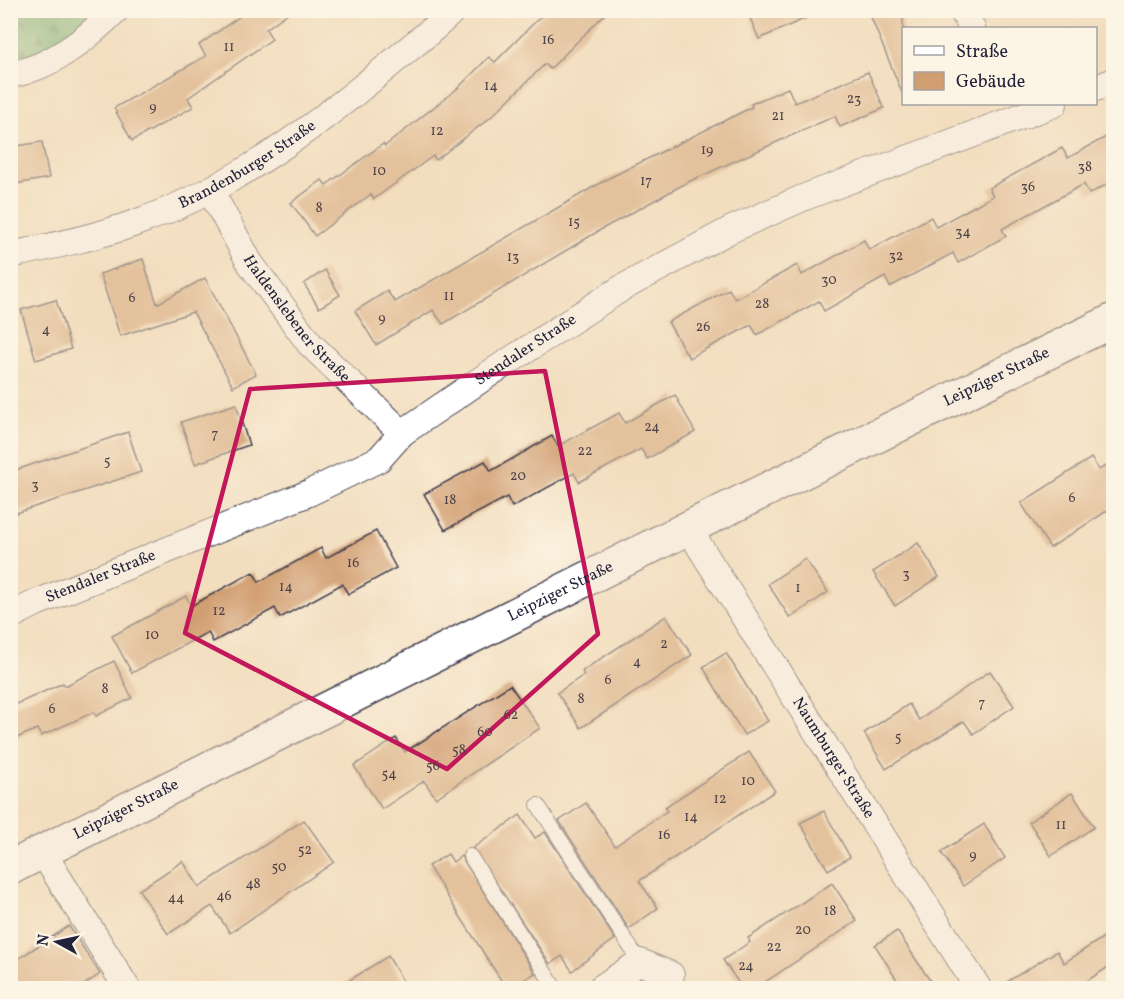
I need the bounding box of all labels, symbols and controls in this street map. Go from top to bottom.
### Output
legend [902,27,1097,105]
house number: 16 [542,31,554,50]
house number: 11 [224,38,234,57]
text: Straße [956,40,1008,65]
text: Gebäude [956,70,1025,95]
house number: 14 [484,77,498,96]
house number: 23 [847,90,861,109]
house number: 9 [149,98,157,117]
house number: 21 [772,107,784,126]
street label: Brandenburger Straße [175,115,321,215]
house number: 12 [431,122,443,141]
house number: 19 [701,141,713,160]
house number: 38 [1078,158,1092,177]
house number: 10 [372,162,386,181]
house number: 17 [640,172,652,191]
house number: 36 [1021,178,1035,197]
house number: 8 [315,199,323,218]
house number: 15 [568,213,580,232]
house number: 34 [955,223,971,242]
house number: 32 [889,247,903,266]
house number: 13 [507,248,519,267]
street label: Haldenslebener Straße [237,251,355,388]
house number: 30 [821,271,837,290]
house number: 11 [444,287,454,306]
house number: 6 [128,289,136,308]
house number: 28 [755,295,769,314]
house number: 9 [378,309,386,328]
street label: Stendaler Straße [471,309,581,391]
house number: 26 [696,318,710,337]
house number: 4 [42,321,50,340]
street label: Leipziger Straße [940,342,1053,412]
house number: 24 [644,418,660,437]
house number: 7 [212,425,219,444]
house number: 22 [577,442,593,461]
house number: 5 [104,452,110,471]
house number: 20 [510,467,526,486]
house number: 3 [31,476,39,495]
house number: 6 [1068,489,1076,508]
house number: 18 [444,491,456,510]
street label: Stendaler Straße [42,545,159,609]
house number: 16 [347,554,359,573]
street label: Leipziger Straße [504,556,617,628]
house number: 3 [902,565,910,584]
house number: 14 [279,578,293,597]
house number: 1 [795,579,801,598]
house number: 12 [213,602,225,621]
house number: 10 [145,626,159,645]
house number: 2 [660,635,668,654]
house number: 4 [633,653,641,672]
house number: 6 [604,671,612,690]
house number: 8 [101,680,109,699]
house number: 8 [577,690,585,709]
street label: Naumburger Straße [787,693,880,823]
house number: 7 [979,694,986,713]
house number: 6 [48,700,56,719]
house number: 62 [504,706,518,725]
house number: 60 [477,723,493,742]
house number: 5 [895,728,901,747]
house number: 58 [452,741,466,760]
house number: 56 [426,757,440,776]
house number: 54 [381,765,397,784]
house number: 10 [741,772,755,791]
street label: Leipziger Straße [70,774,183,845]
house number: 12 [714,790,726,809]
house number: 14 [684,808,698,827]
house number: 11 [1056,816,1066,835]
house number: 16 [658,826,670,845]
house number: 52 [298,841,312,860]
house number: 9 [969,846,977,865]
house number: 50 [272,858,286,877]
house number: 48 [245,875,261,894]
house number: 46 [216,887,232,906]
house number: 44 [168,889,184,908]
house number: 18 [824,902,836,921]
north arrow [27,912,87,972]
house number: 20 [795,921,811,940]
text: N [32,933,56,947]
house number: 22 [766,938,782,957]
house number: 24 [738,957,754,976]

